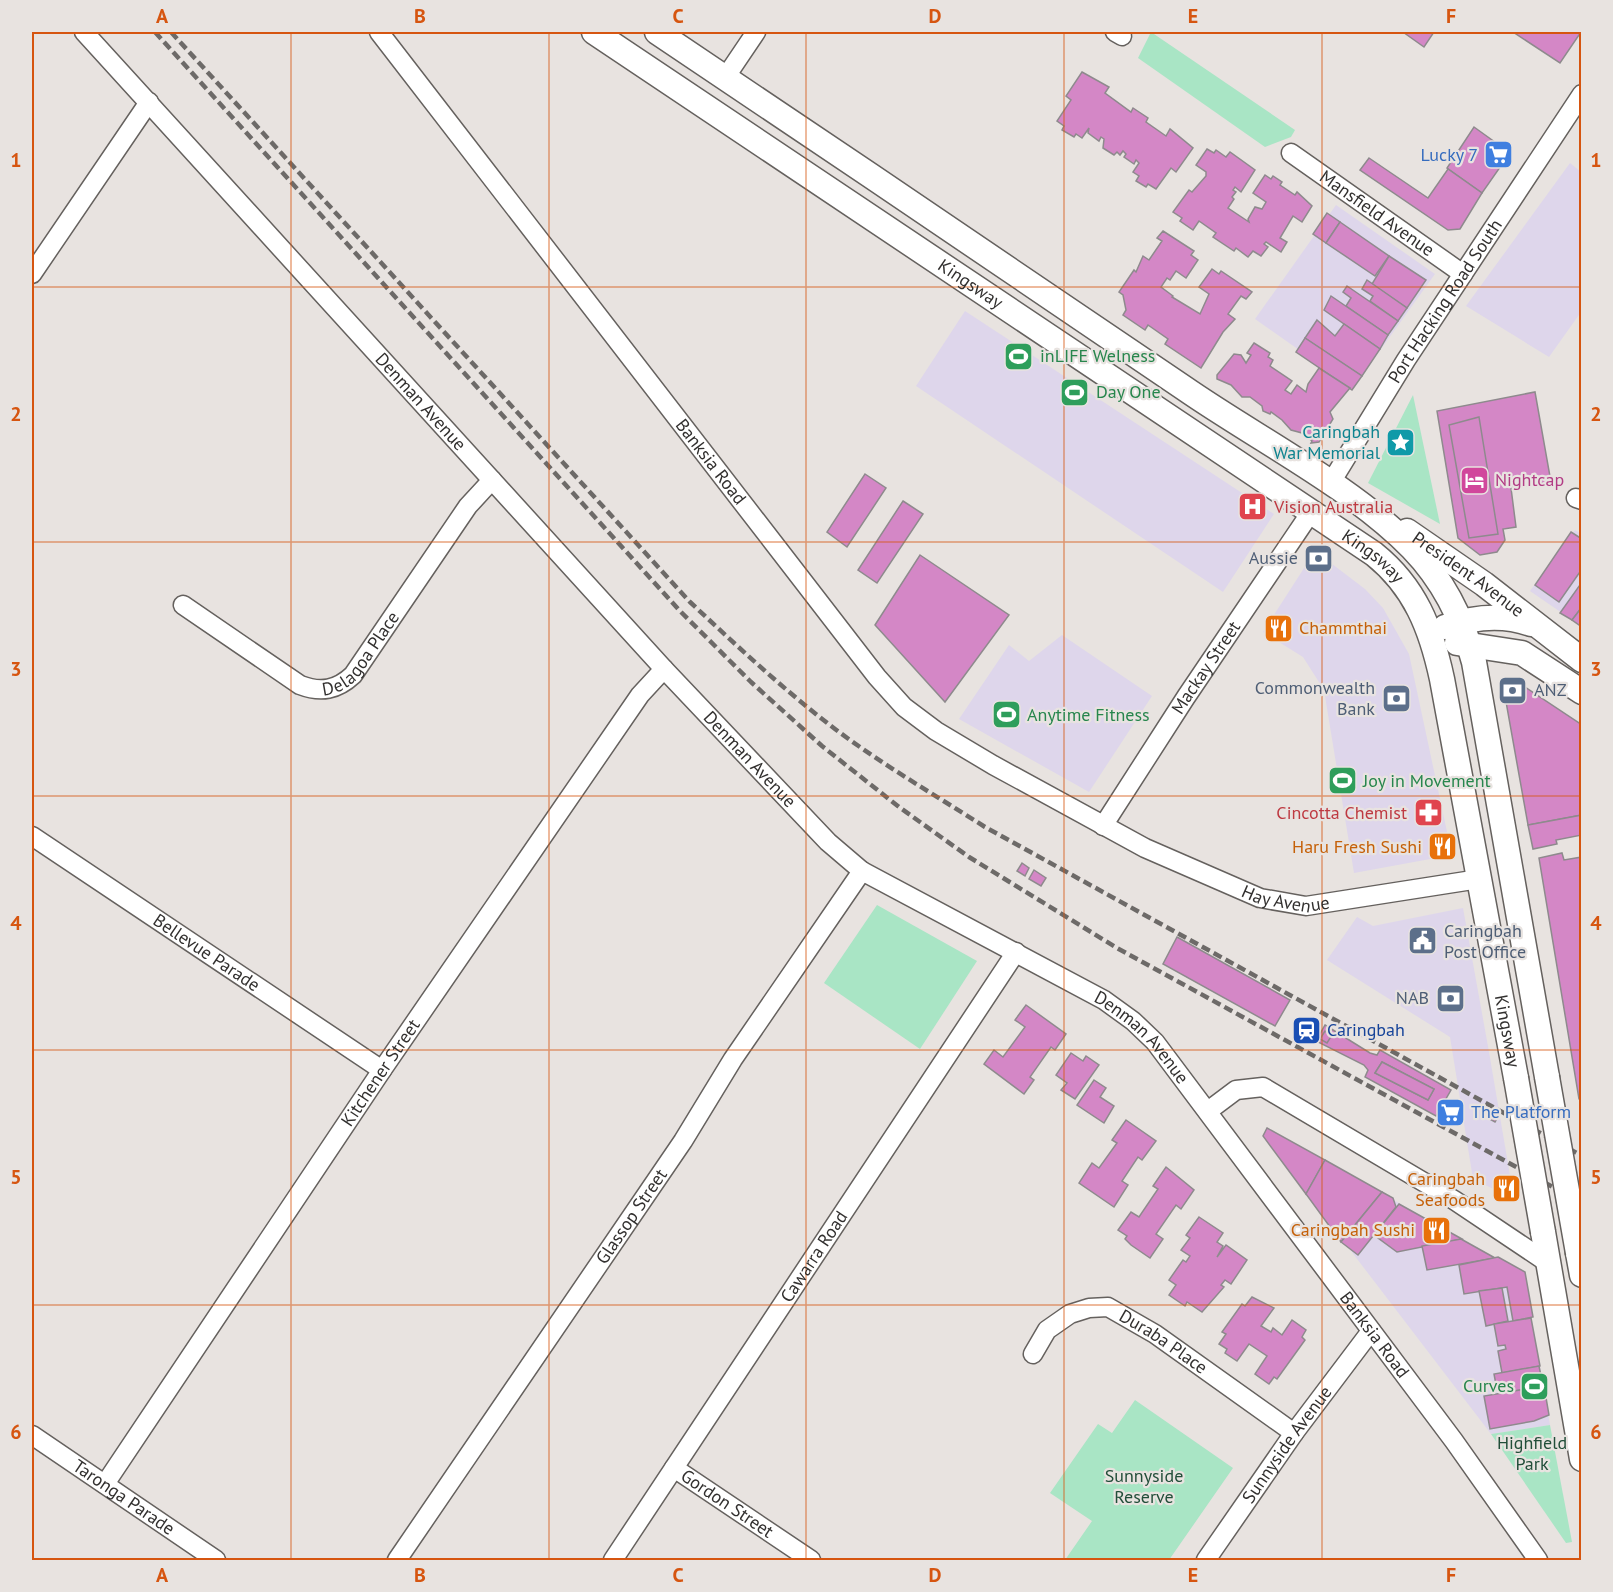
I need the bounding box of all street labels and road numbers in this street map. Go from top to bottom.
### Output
street label: Mansfield Avenue [1315,165,1439,261]
street label: Port Hacking Road South [1383,215,1507,387]
street label: Kingsway [934,254,1008,314]
street label: Denman Avenue [371,348,471,455]
street label: Banksia Road [671,414,752,509]
street label: Kingsway [1338,524,1410,588]
street label: President Avenue [1408,526,1529,622]
street label: Delagoa Place [320,607,404,701]
street label: Mackay Street [1166,616,1245,718]
street label: Denman Avenue [699,706,801,812]
street label: Hay Avenue [1238,879,1331,918]
street label: Bellevue Parade [149,908,265,996]
street label: Denman Avenue [1091,985,1194,1088]
street label: Kingsway [1490,993,1526,1070]
street label: Kitchener Street [336,1014,425,1131]
street label: Glassop Street [590,1164,672,1268]
street label: Cawarra Road [775,1206,852,1307]
street label: Banksia Road [1335,1287,1415,1382]
street label: Duraba Place [1115,1304,1212,1379]
street label: Sunnyside Avenue [1237,1381,1337,1508]
street label: Taronga Parade [69,1454,180,1540]
street label: Gordon Street [677,1464,778,1543]

